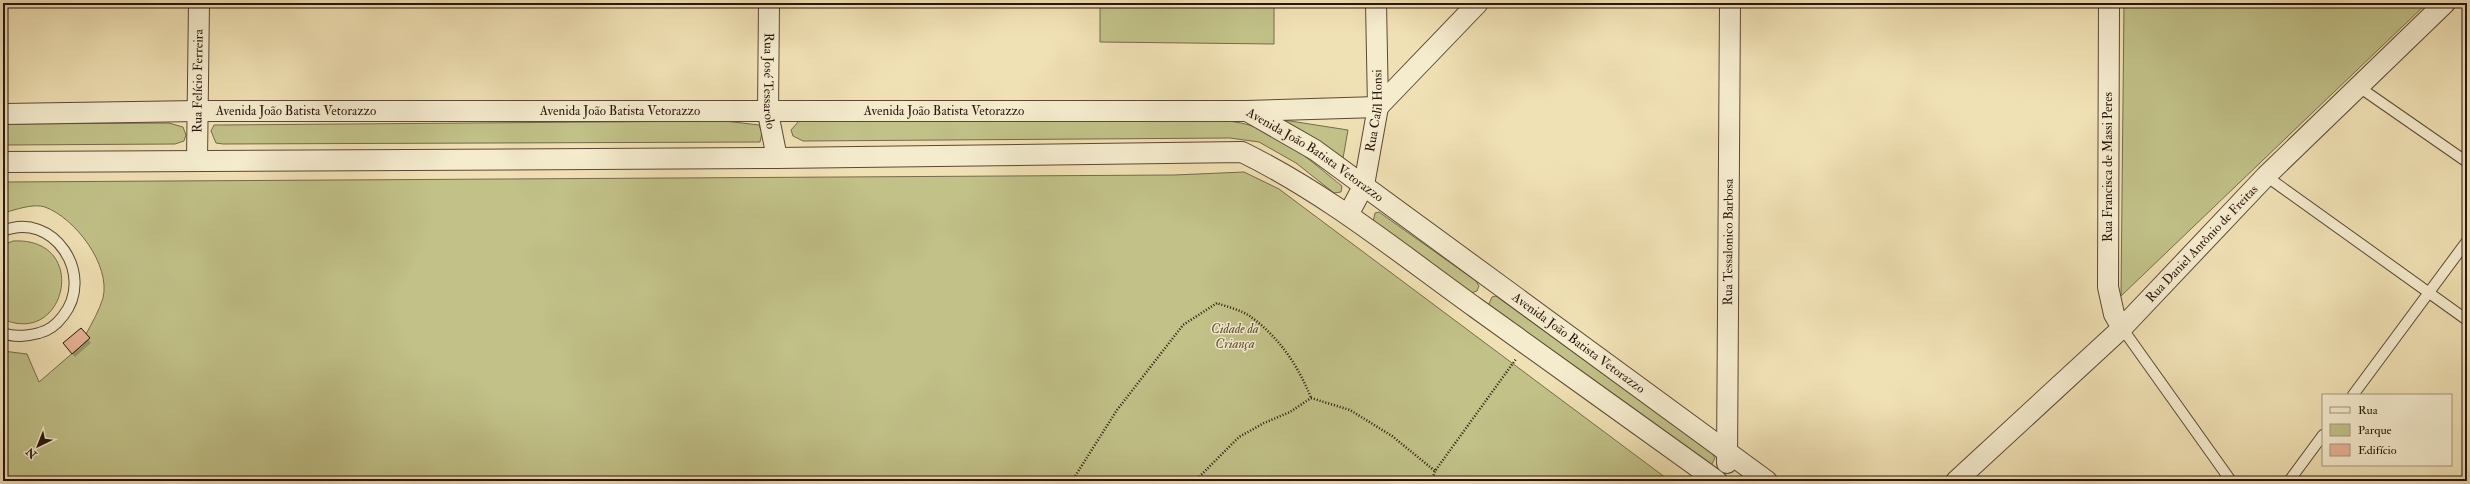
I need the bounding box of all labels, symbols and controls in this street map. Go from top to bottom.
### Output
street label: Rua Felício Ferreira [189,28,207,133]
street label: Rua José Tessarolo [760,33,779,130]
street label: Rua Calil Honsi [1362,69,1386,153]
street label: Rua Francisca de Massi Peres [2100,91,2116,242]
street label: Avenida João Batista Vetorazzo [215,103,376,119]
street label: Avenida João Batista Vetorazzo [539,103,700,119]
street label: Avenida João Batista Vetorazzo [863,103,1024,119]
street label: Avenida João Batista Vetorazzo [1243,104,1387,205]
street label: Rua Tessalonico Barbosa [1720,178,1737,306]
street label: Rua Daniel Antônio de Freitas [2142,181,2262,306]
street label: Avenida João Batista Vetorazzo [1508,288,1648,397]
park label: Cidade da Criança [1211,321,1259,352]
legend [2322,394,2452,466]
text: Rua [2358,403,2379,418]
text: Parque [2358,423,2392,438]
north arrow [18,426,58,466]
text: Edifício [2358,443,2397,458]
text: N [23,444,40,462]

